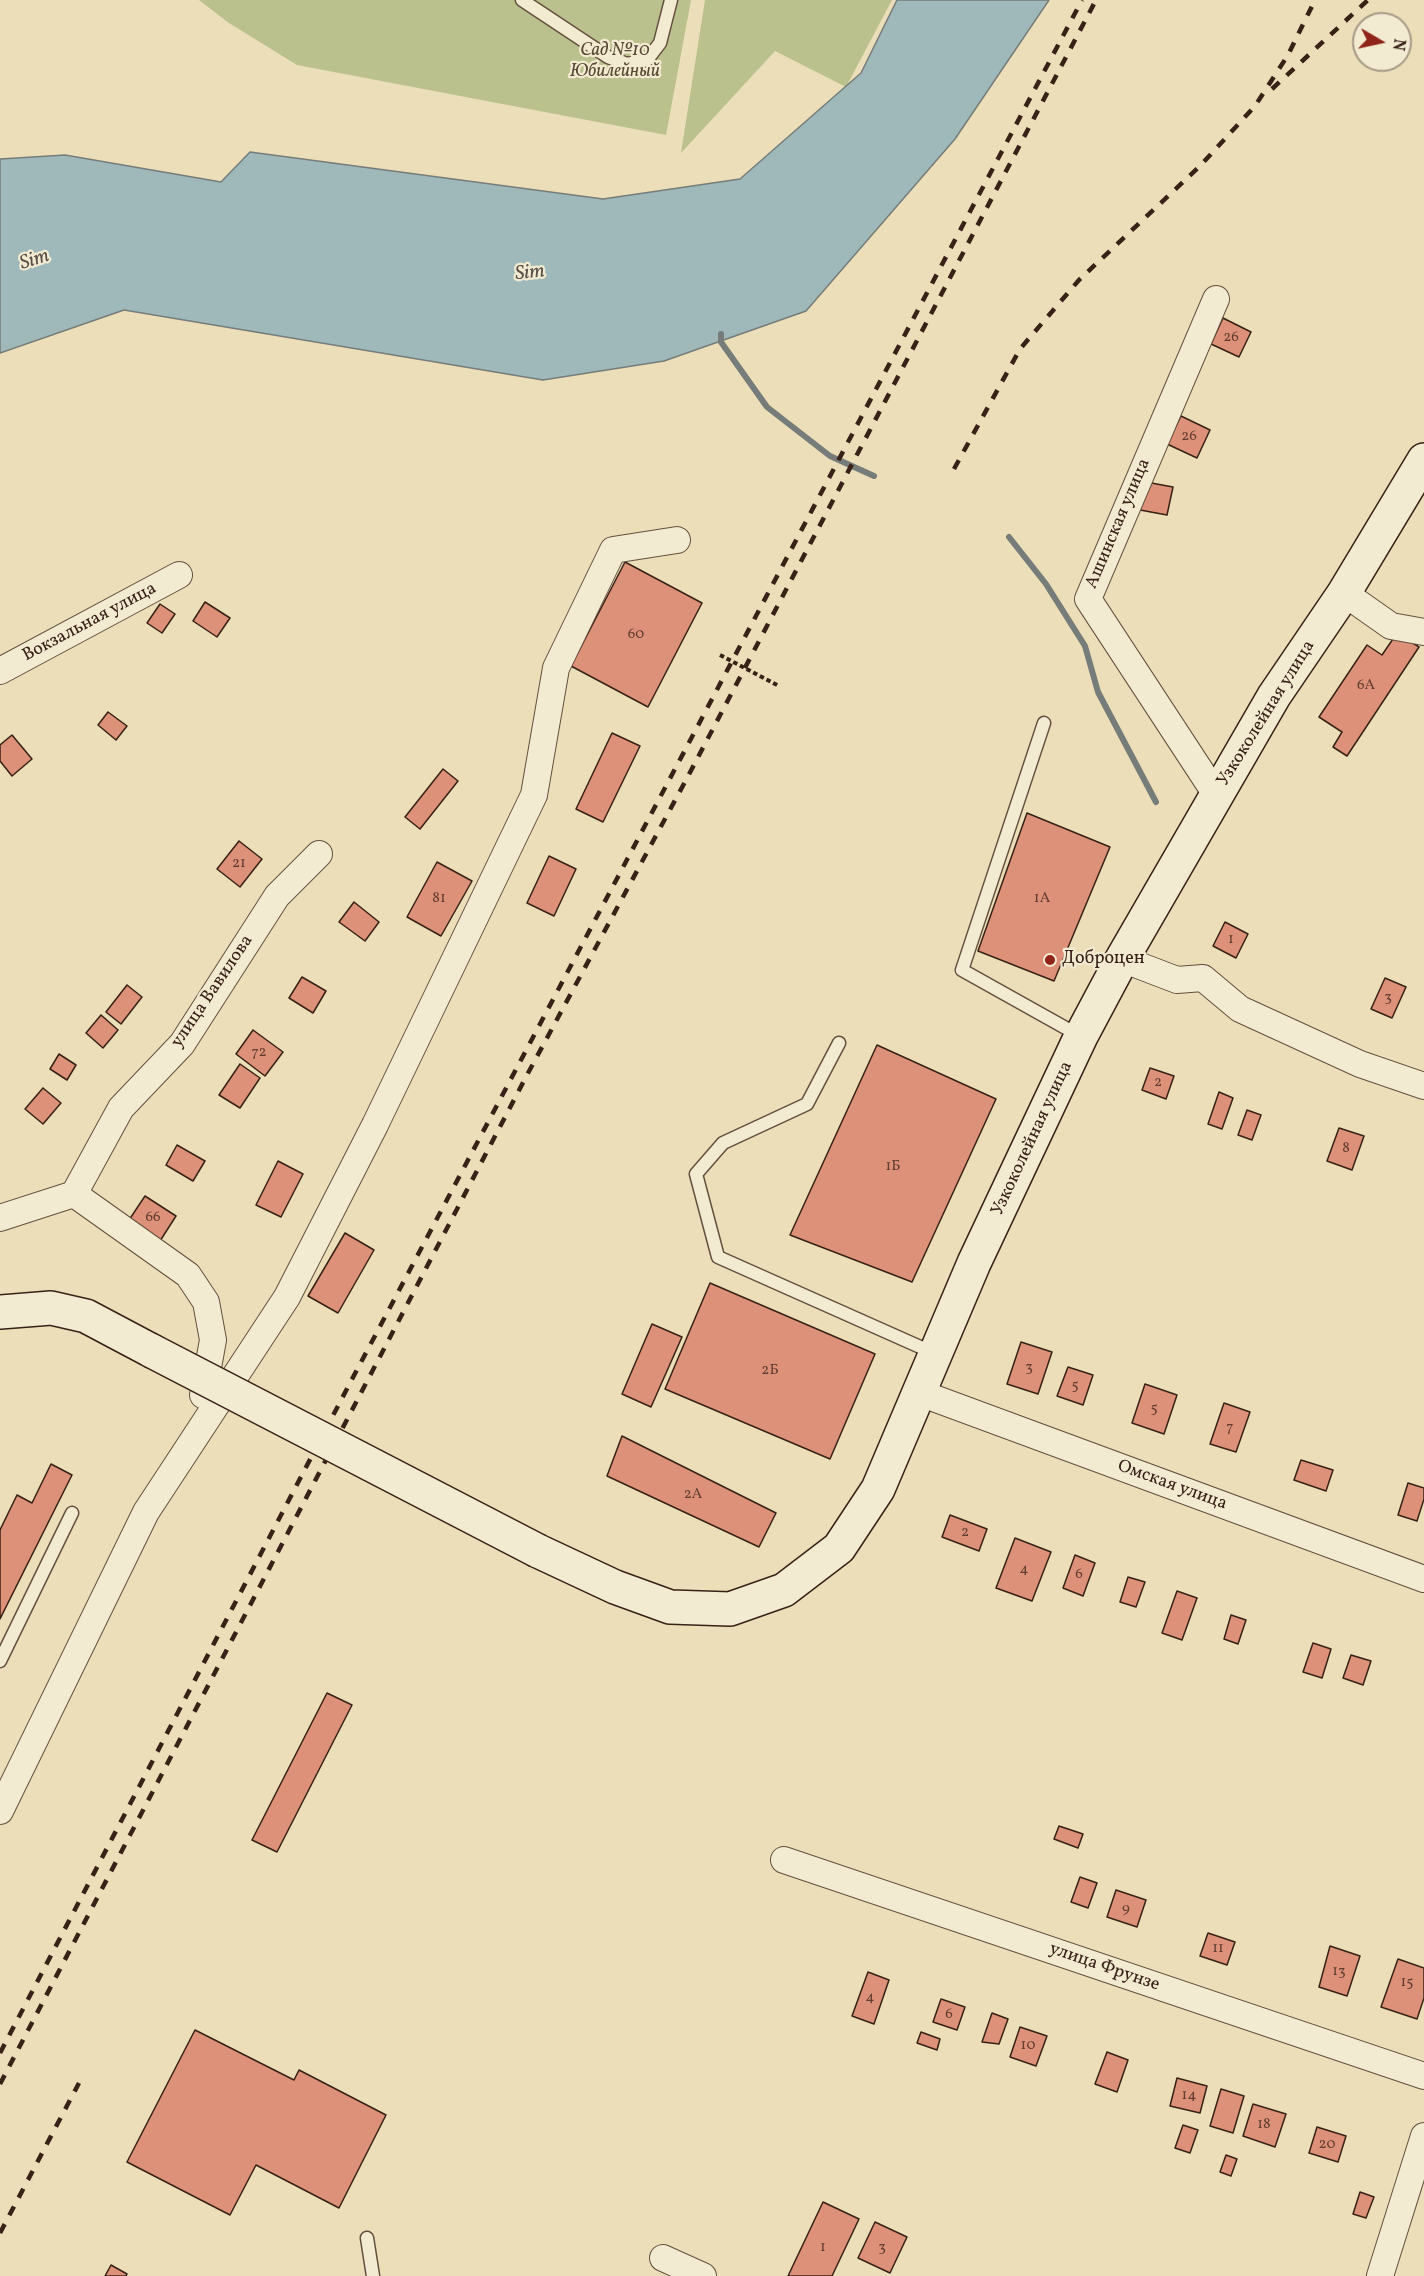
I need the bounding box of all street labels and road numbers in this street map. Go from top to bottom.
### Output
street label: Ашинская улица [1082,456,1156,592]
street label: Вокзальная улица [19,579,161,667]
street label: Узкоколейная улица [1213,637,1321,791]
street label: улица Вавилова [167,931,259,1053]
street label: Узкоколейная улица [988,1058,1078,1220]
street label: Омская улица [1114,1456,1230,1516]
street label: улица Фрунзе [1046,1939,1162,1997]

